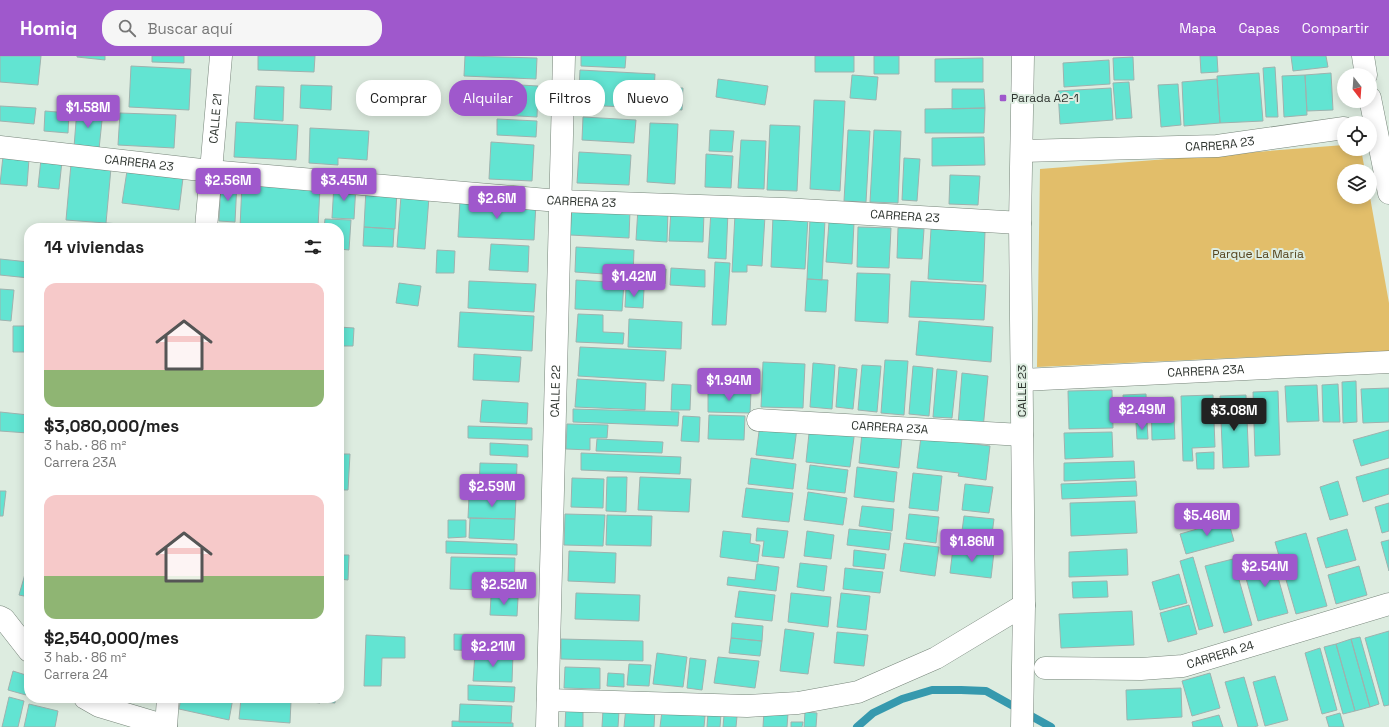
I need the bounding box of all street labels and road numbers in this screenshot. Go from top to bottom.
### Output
street label: CALLE 21 [205,93,226,144]
street label: CARRERA 23 [1185,133,1256,155]
street label: CARRERA 23 [104,151,175,175]
street label: CARRERA 23 [546,192,616,211]
street label: CARRERA 23 [870,206,940,226]
street label: CARRERA 23A [1167,361,1245,381]
street label: CALLE 22 [547,365,564,418]
street label: CALLE 23 [1014,365,1030,417]
street label: CARRERA 23A [851,417,929,438]
street label: CARRERA 24 [1185,637,1256,672]

